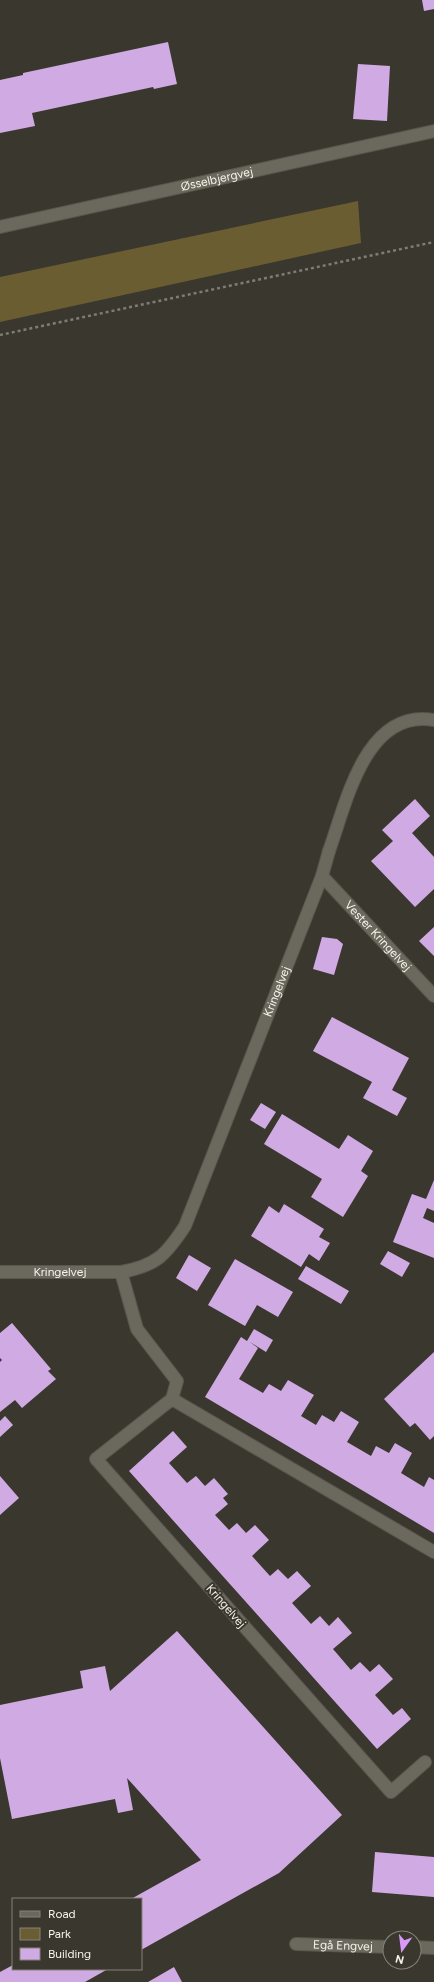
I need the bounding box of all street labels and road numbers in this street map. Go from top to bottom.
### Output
street label: Øsselbjergvej [179,164,254,194]
street label: Vester Kringelvej [342,898,414,974]
street label: Kringelvej [261,964,293,1019]
street label: Kringelvej [33,1265,87,1279]
street label: Kringelvej [203,1581,249,1631]
street label: Egå Engvej [313,1938,373,1953]

